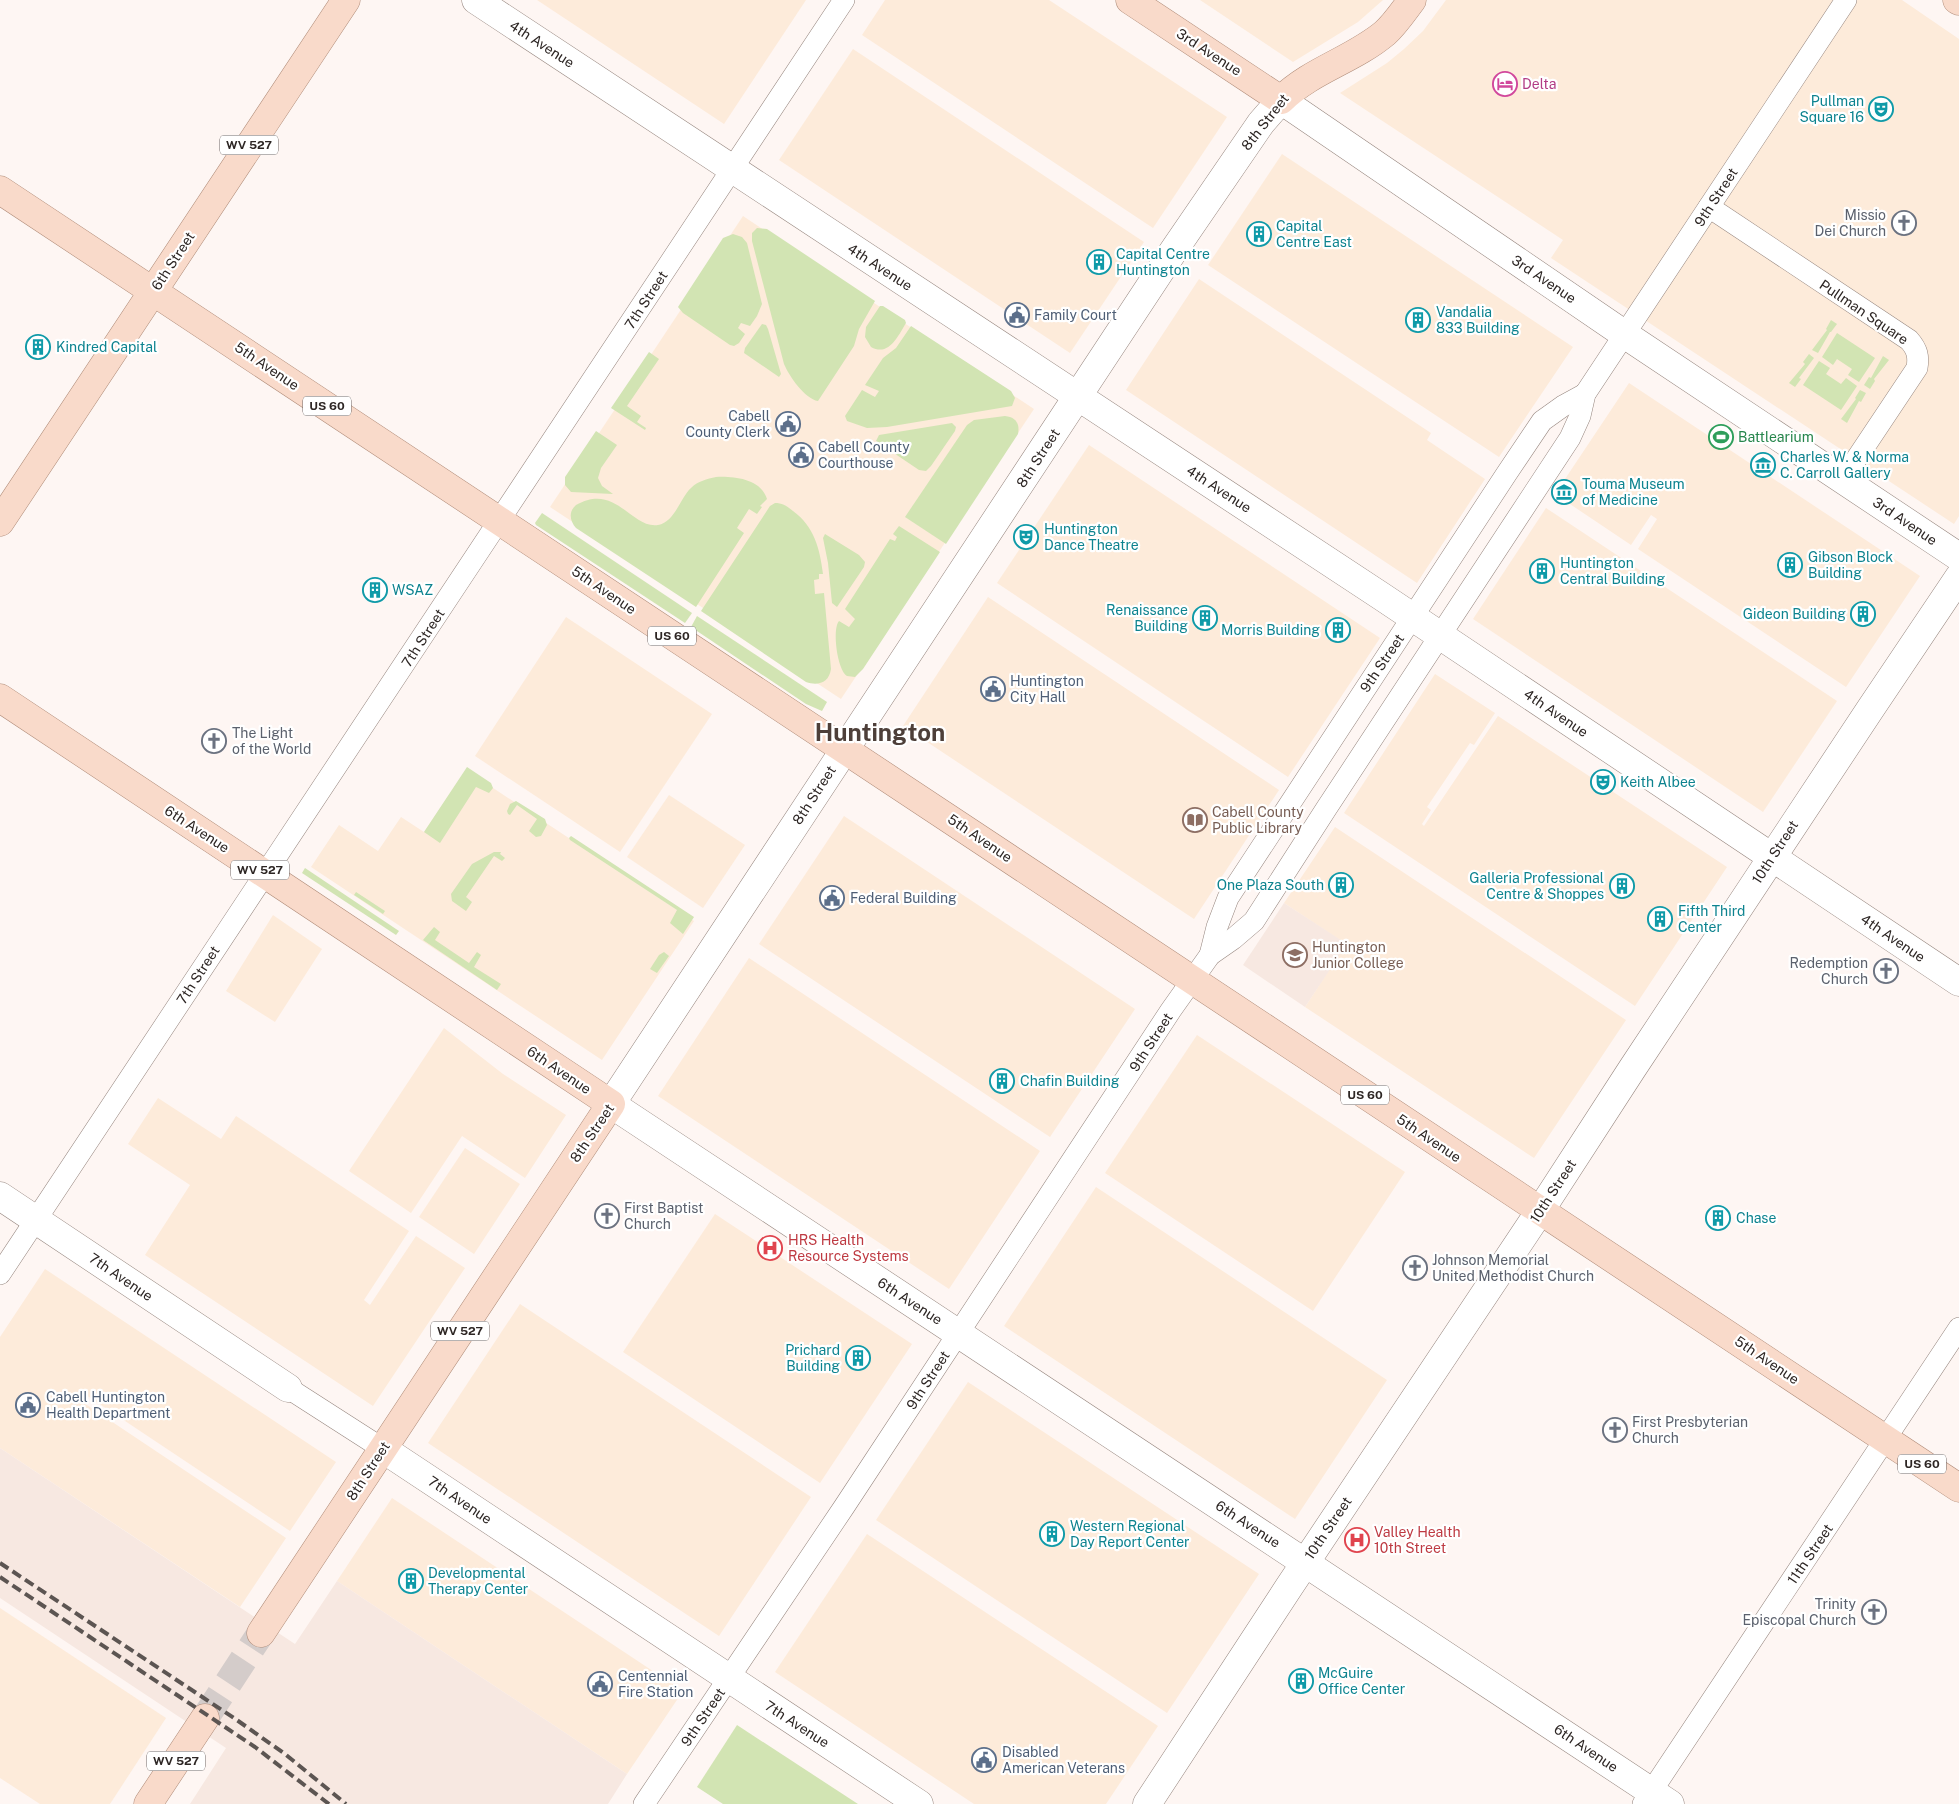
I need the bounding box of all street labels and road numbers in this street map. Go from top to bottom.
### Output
street label: 4th Avenue [507,17,577,71]
street label: 3rd Avenue [1174,25,1244,79]
street label: 8th Street [1238,91,1292,153]
road number: WV 527 [220,136,278,154]
street label: 9th Street [1691,165,1741,229]
street label: 6th Street [148,229,198,293]
street label: 4th Avenue [845,240,915,294]
street label: 3rd Avenue [1509,252,1579,306]
street label: 7th Street [621,268,671,332]
street label: Pullman Square [1817,276,1911,348]
street label: 5th Avenue [232,339,302,393]
road number: US 60 [303,396,351,416]
street label: 8th Street [1013,426,1063,490]
street label: 4th Avenue [1184,462,1254,516]
street label: 3rd Avenue [1870,494,1940,548]
street label: 5th Avenue [569,563,639,617]
street label: 7th Street [398,606,448,670]
road number: US 60 [648,626,696,646]
street label: 9th Street [1357,631,1407,695]
street label: 4th Avenue [1521,686,1591,740]
street label: 8th Street [789,763,839,827]
street label: 6th Avenue [162,802,232,856]
street label: 5th Avenue [945,811,1015,865]
street label: 10th Street [1749,817,1801,887]
road number: WV 527 [231,860,289,880]
street label: 4th Avenue [1858,911,1928,965]
street label: 7th Street [173,943,223,1007]
street label: 9th Street [1126,1010,1176,1074]
street label: 6th Avenue [524,1043,594,1097]
road number: US 60 [1341,1086,1389,1104]
street label: 8th Street [567,1101,617,1165]
street label: 5th Avenue [1394,1111,1464,1165]
street label: 10th Street [1527,1156,1579,1226]
street label: 7th Avenue [86,1250,156,1304]
street label: 6th Avenue [875,1274,945,1328]
road number: WV 527 [431,1322,489,1340]
street label: 5th Avenue [1732,1333,1802,1387]
street label: 9th Street [903,1348,953,1412]
street label: 8th Street [343,1439,393,1503]
road number: US 60 [1898,1455,1946,1474]
street label: 7th Avenue [425,1473,495,1527]
street label: 10th Street [1301,1494,1355,1562]
street label: 6th Avenue [1213,1497,1283,1551]
street label: 11th Street [1784,1521,1836,1587]
street label: 9th Street [678,1685,728,1749]
street label: 7th Avenue [762,1697,832,1751]
street label: 6th Avenue [1551,1721,1621,1775]
road number: WV 527 [147,1752,205,1770]

